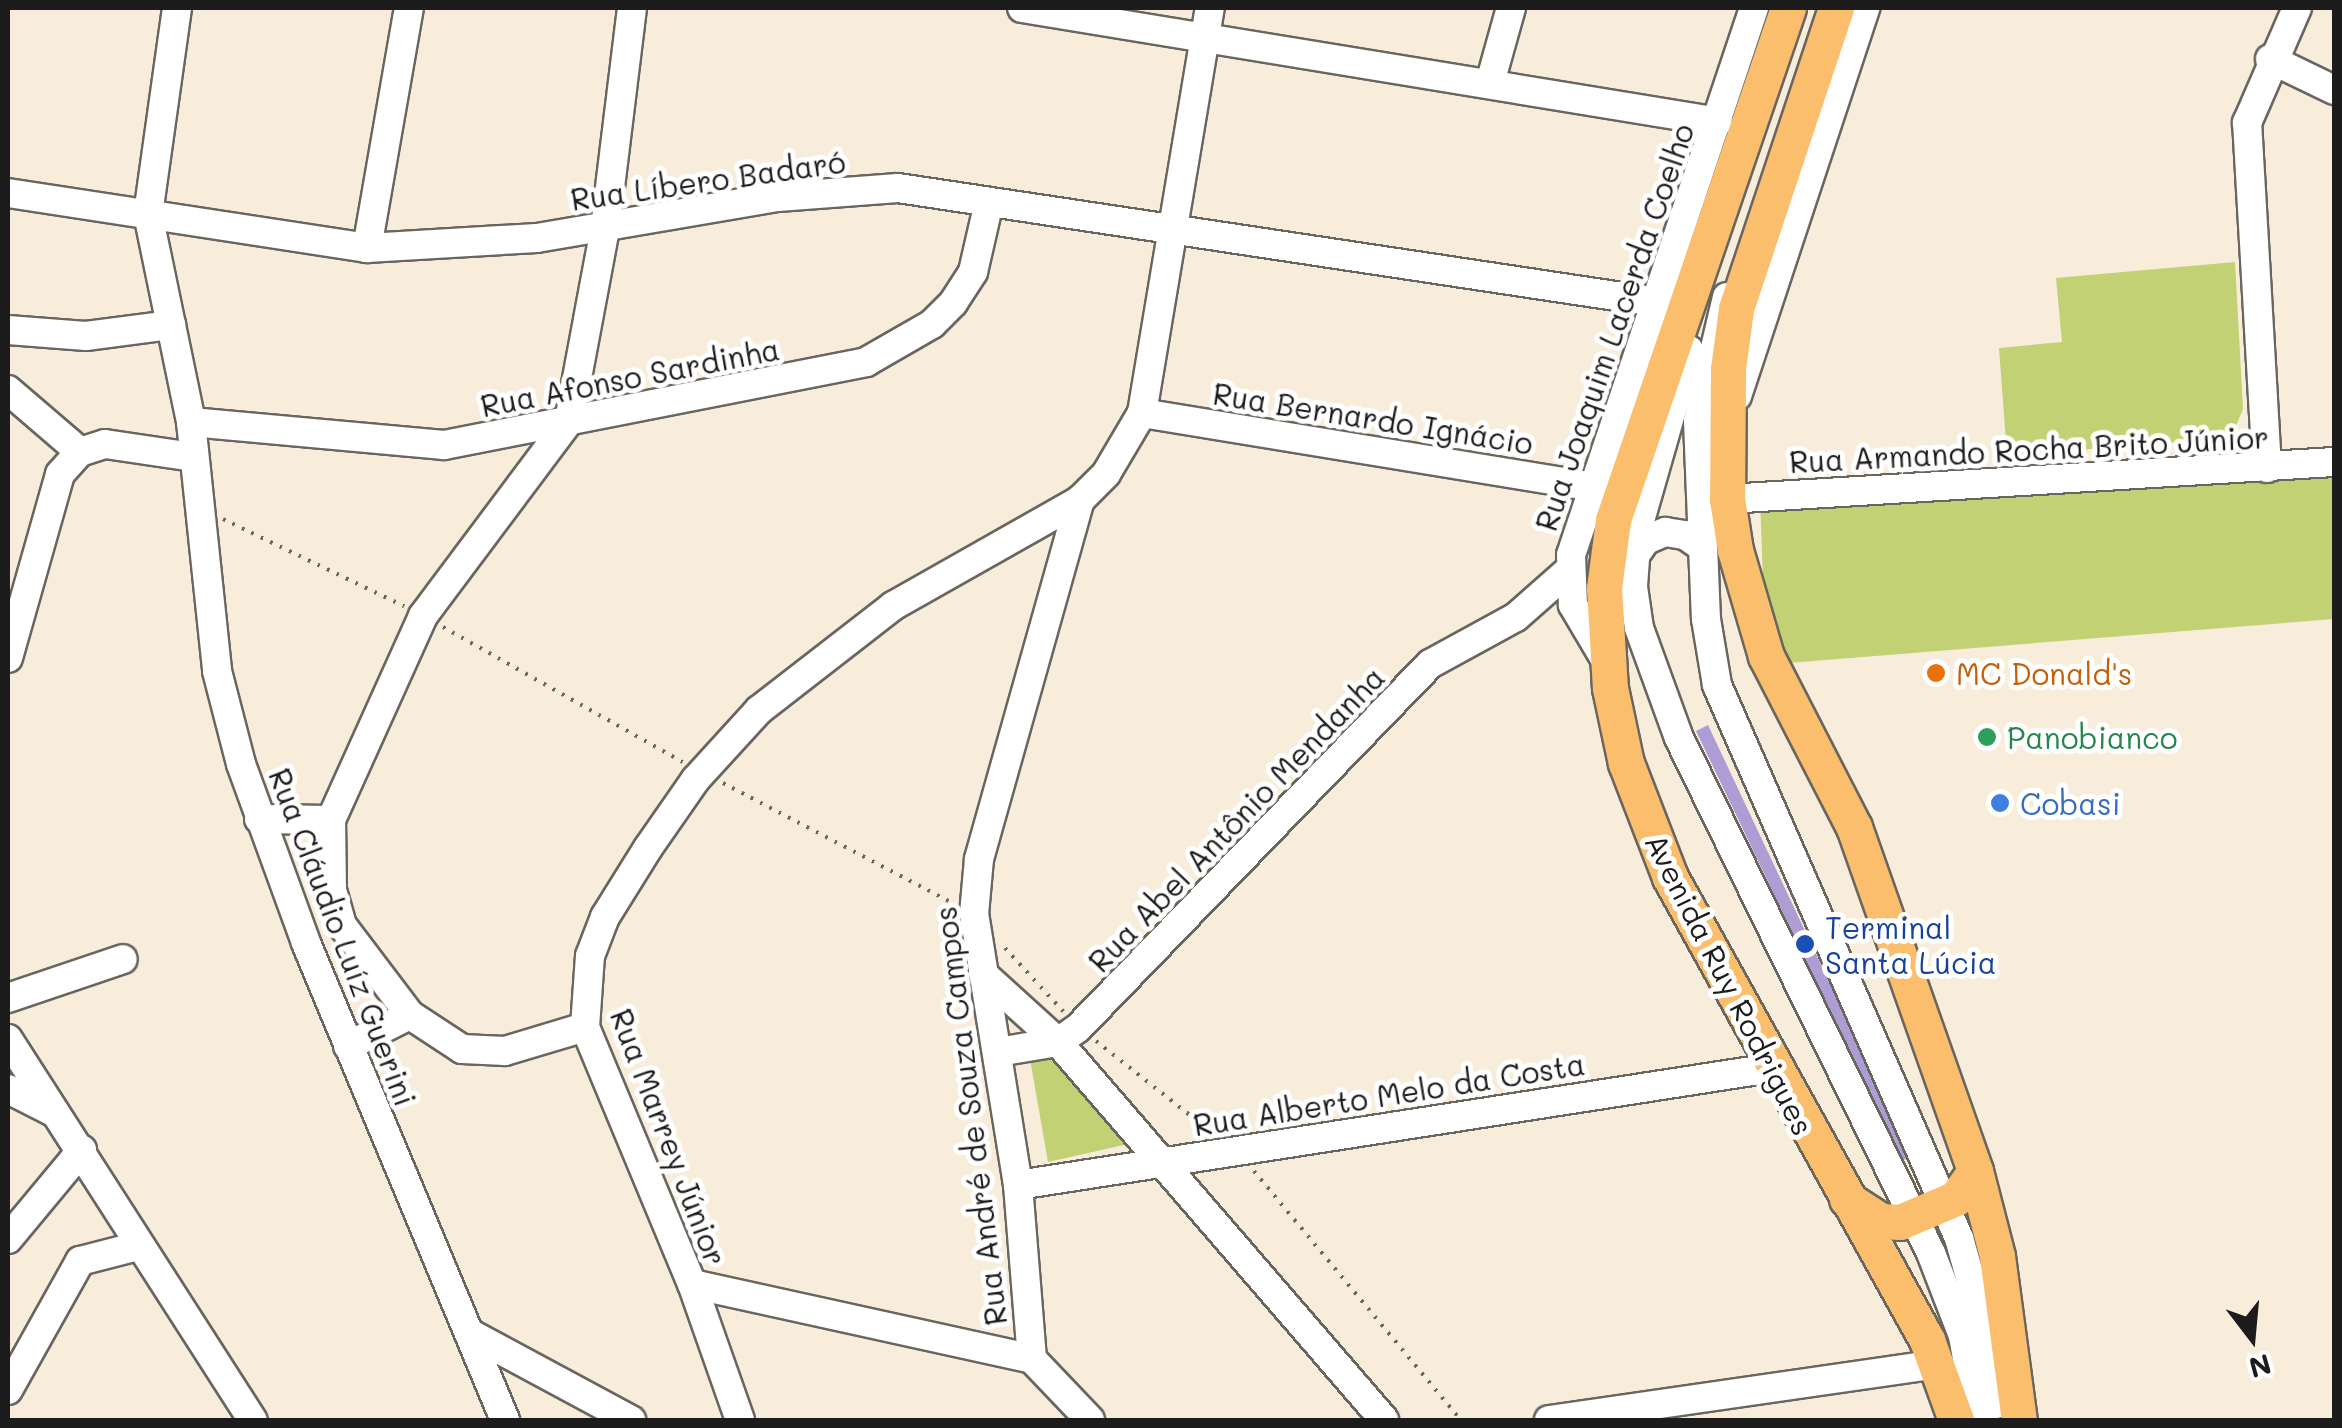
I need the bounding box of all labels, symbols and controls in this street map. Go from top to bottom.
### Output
street label: Rua Joaquim Lacerda Coelho [1527,119,1701,535]
street label: Rua Líbero Badaró [568,143,848,217]
street label: Rua Afonso Sardinha [477,330,783,424]
street label: Rua Bernardo Ignácio [1210,375,1536,461]
street label: Rua Armando Rocha Brito Júnior [1788,418,2270,480]
place label: MC Donald's [1956,655,2132,691]
street label: Rua Abel Antônio Mendanha [1081,659,1391,979]
marker: MC Donald's [1925,662,1947,684]
place label: Panobianco [2007,719,2177,755]
marker: Panobianco [1976,726,1998,748]
street label: Rua Cláudio Luíz Guerini [262,763,424,1111]
place label: Cobasi [2020,785,2121,821]
marker: Cobasi [1989,792,2011,814]
street label: Avenida Ruy Rodrigues [1638,827,1822,1141]
street label: Rua André de Souza Campos [926,905,1014,1327]
place label: Terminal Santa Lúcia [1825,909,1996,980]
marker: Terminal Santa Lúcia [1794,933,1816,955]
street label: Rua Marrey Júnior [603,1004,735,1270]
street label: Rua Alberto Melo da Costa [1191,1045,1587,1143]
north arrow [2202,1288,2302,1388]
text: N [2245,1347,2275,1387]

